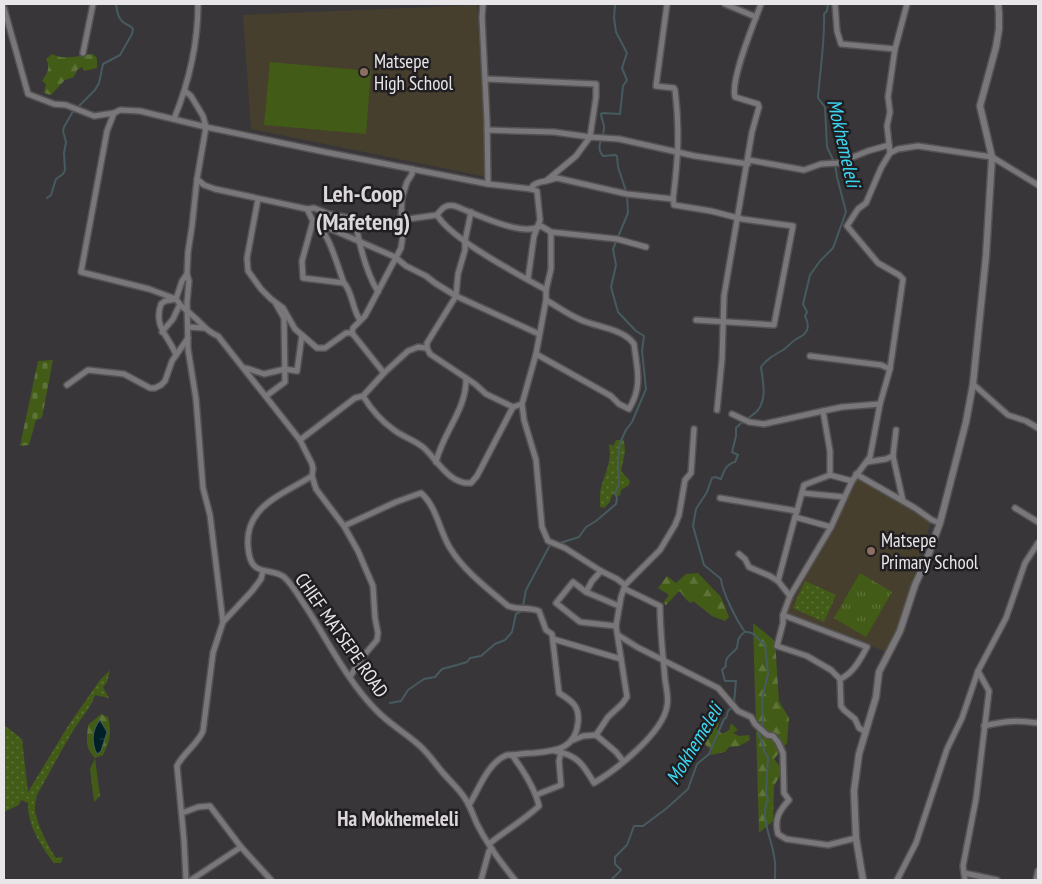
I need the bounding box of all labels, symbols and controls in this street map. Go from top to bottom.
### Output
place label: Matsepe High School [374,49,454,95]
marker: Matsepe High School [358,66,370,78]
water label: Mokhemeleli [821,97,867,192]
district label: Leh-Coop (Mafeteng) [316,178,410,237]
place label: Matsepe Primary School [881,528,979,574]
marker: Matsepe Primary School [865,545,877,557]
street label: CHIEF MATSEPE ROAD [290,568,394,702]
water label: Mokhemeleli [660,697,730,789]
district label: Ha Mokhemeleli [337,805,459,832]

